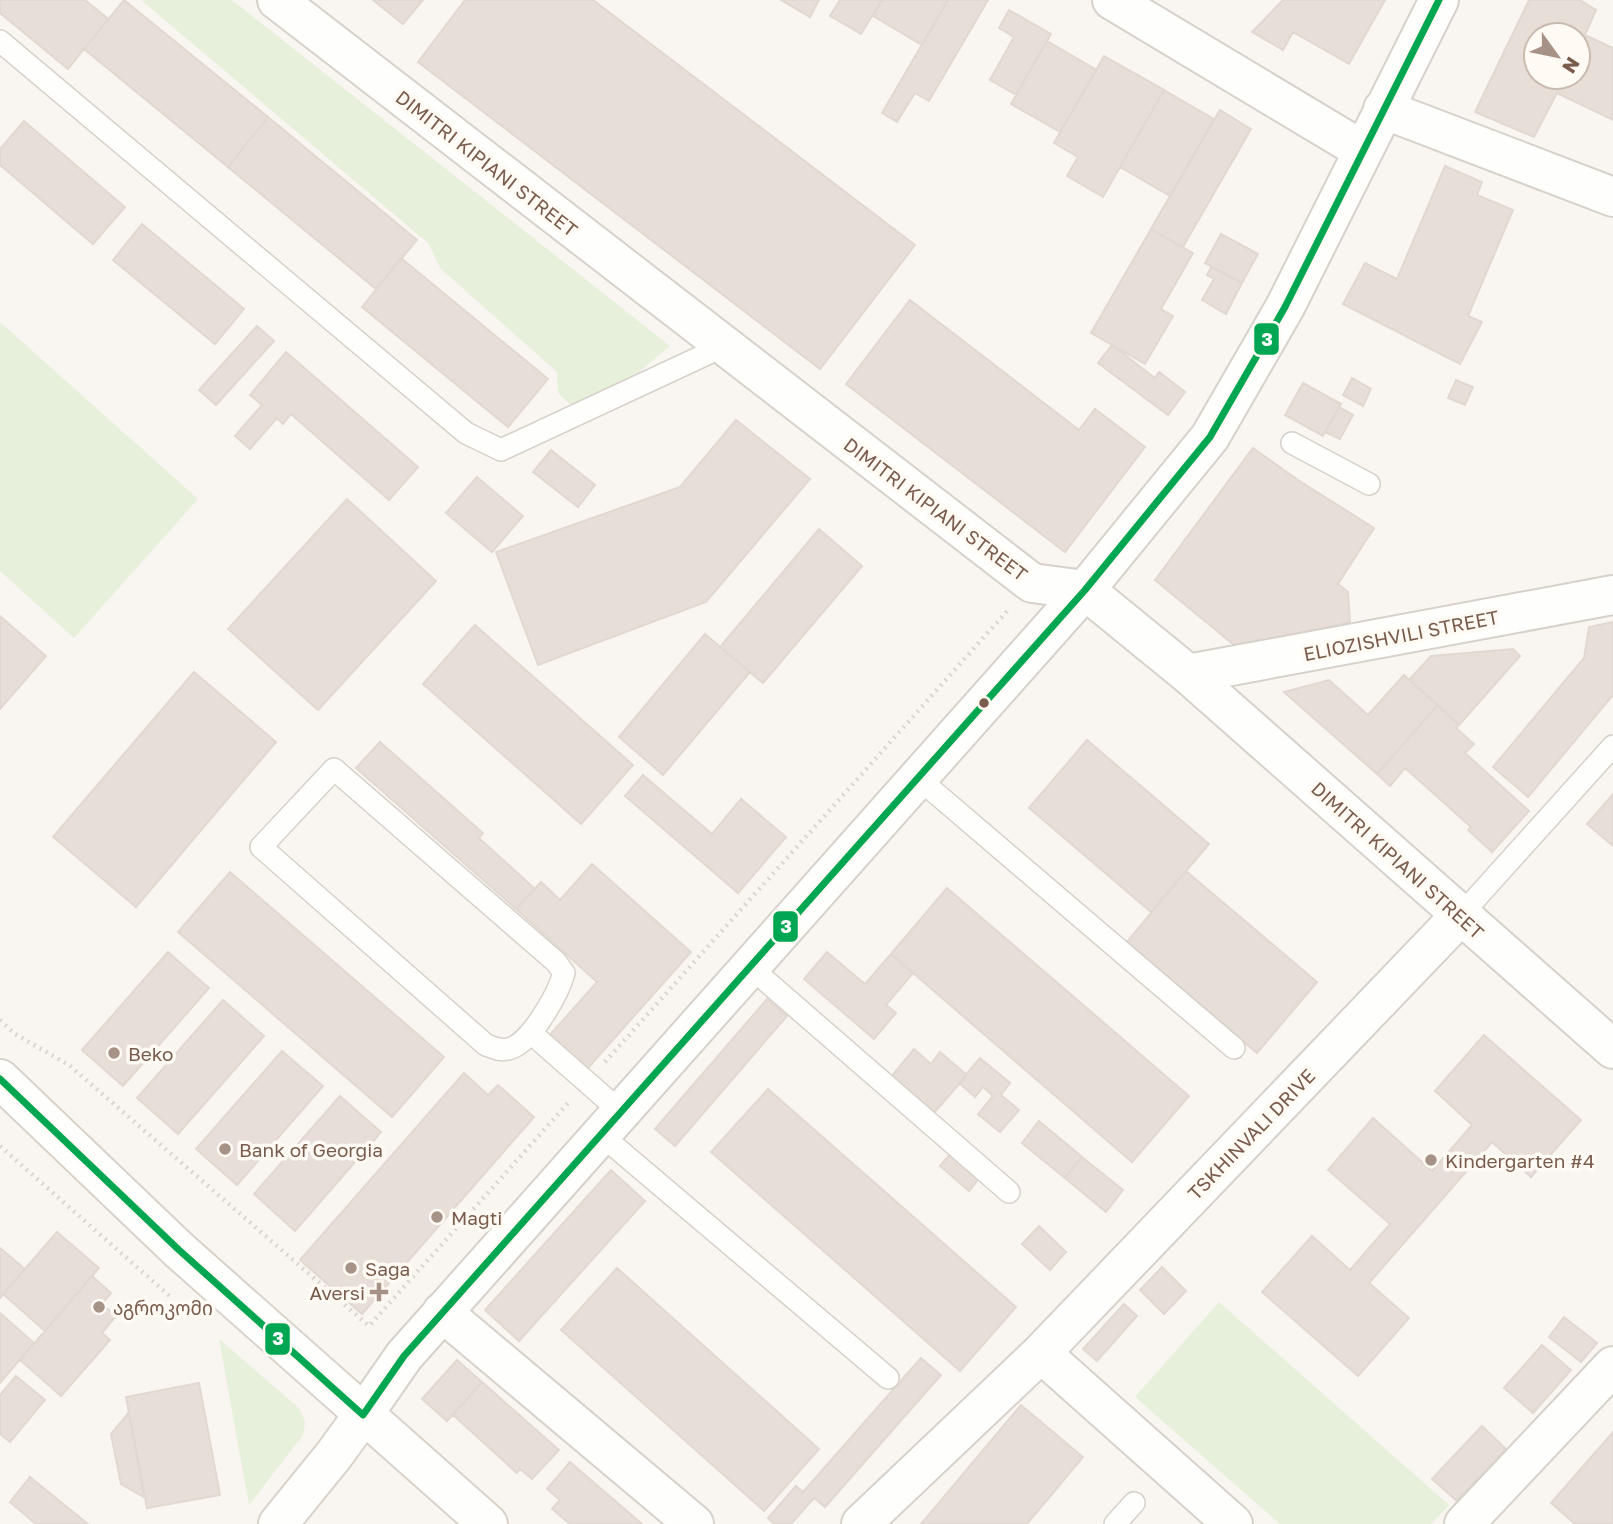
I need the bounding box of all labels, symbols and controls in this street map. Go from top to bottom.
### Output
north arrow [1522,21,1592,91]
text: N [1558,53,1585,78]
street label: DIMITRI KIPIANI STREET [392,85,583,241]
line badge: 3 [1253,322,1280,356]
text: 3 [1261,327,1273,350]
street label: DIMITRI KIPIANI STREET [840,432,1033,586]
street label: ELIOZISHVILI STREET [1301,605,1501,665]
unlabelled marker [977,696,991,710]
street label: DIMITRI KIPIANI STREET [1307,776,1489,944]
line badge: 3 [772,910,799,943]
text: 3 [780,914,792,937]
place label: Beko [128,1042,174,1065]
marker: Beko [106,1045,122,1061]
street label: TSKHINVALI DRIVE [1182,1064,1320,1204]
place label: Bank of Georgia [239,1138,383,1161]
marker: Bank of Georgia [217,1141,233,1157]
place label: Kindergarten #4 [1445,1149,1595,1172]
marker: Kindergarten #4 [1423,1152,1439,1168]
place label: Magti [451,1206,502,1229]
marker: Magti [429,1209,445,1225]
place label: Saga [365,1257,410,1280]
marker: Saga [343,1260,359,1276]
place label: Aversi [310,1281,365,1304]
marker: Aversi [371,1284,387,1300]
place label: აგროკომი [113,1296,213,1320]
marker: აგროკომი [91,1299,107,1315]
line badge: 3 [264,1322,291,1356]
text: 3 [272,1326,284,1349]

